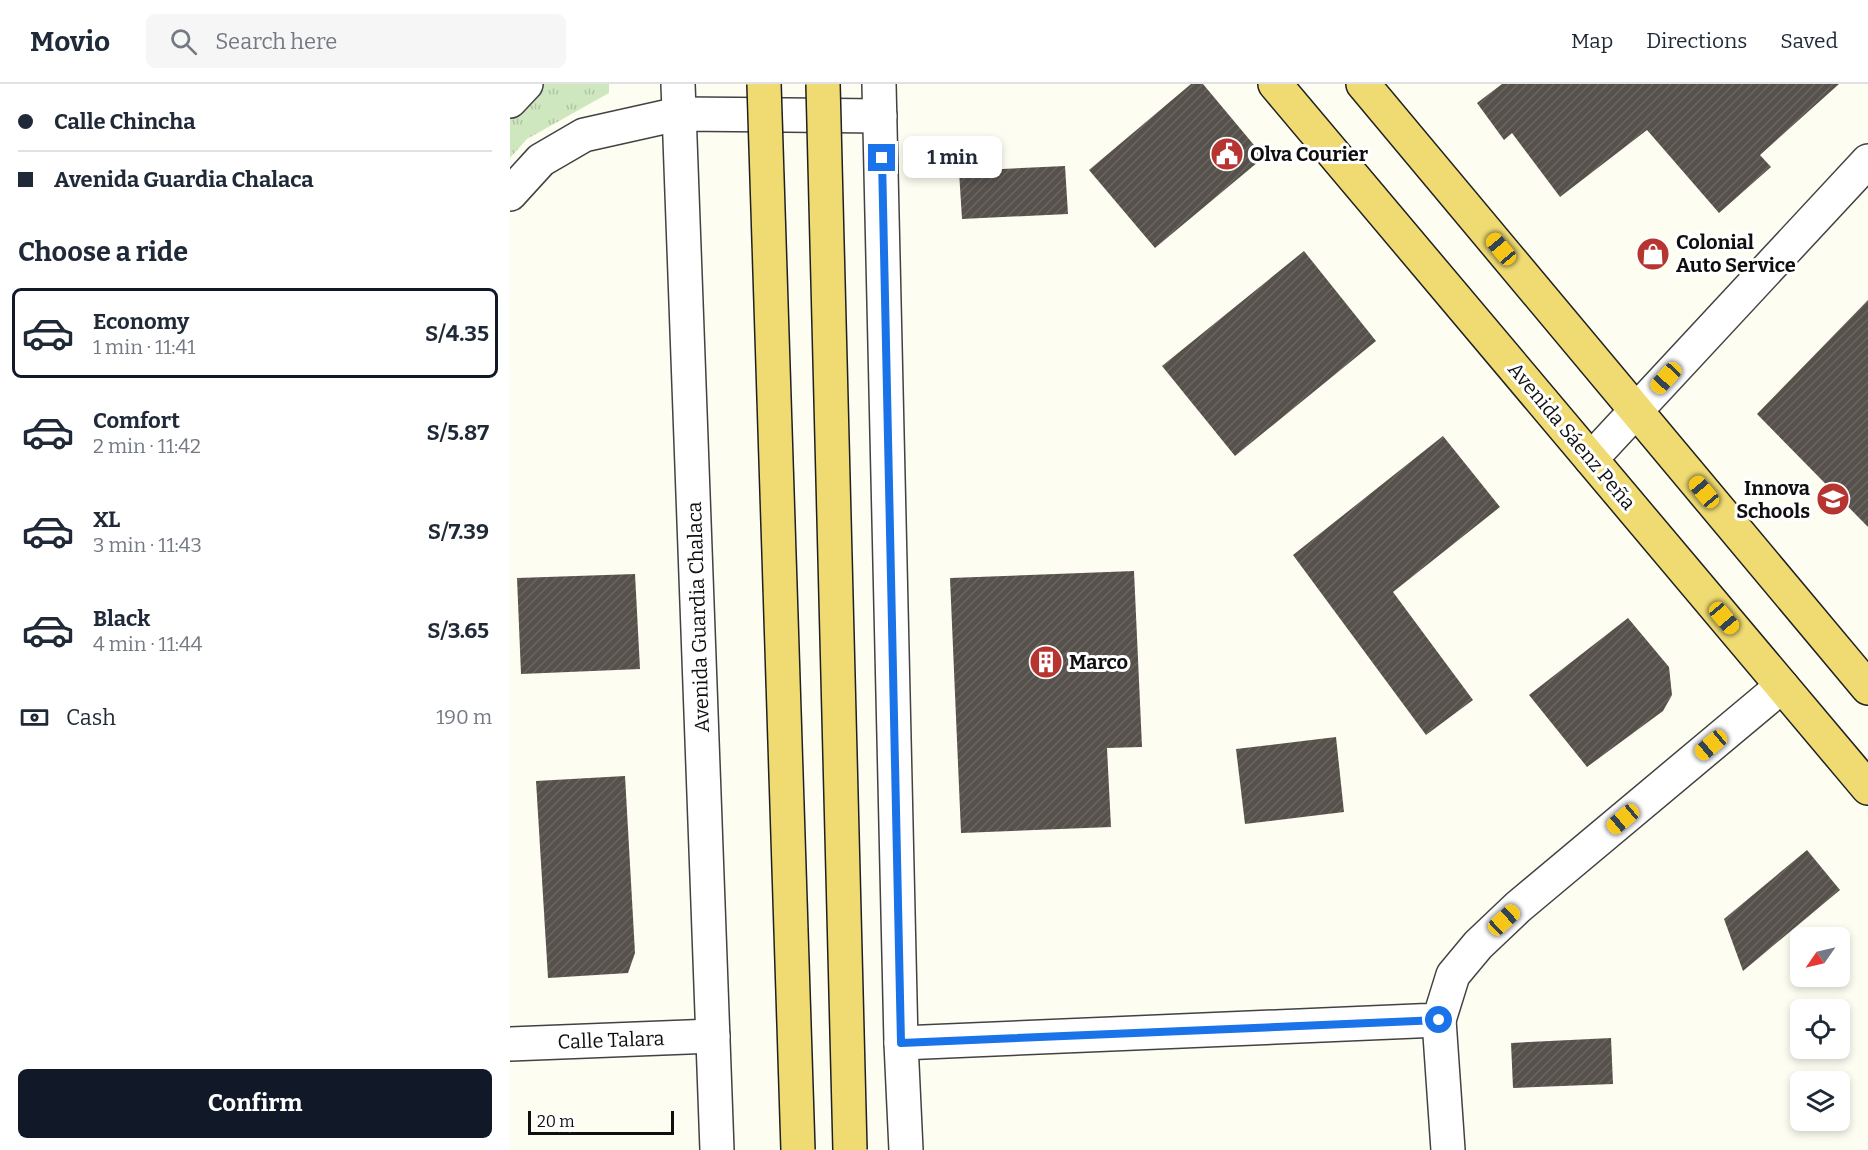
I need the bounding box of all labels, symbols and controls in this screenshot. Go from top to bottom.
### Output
search box [146,14,566,68]
text: Movio [30,25,110,58]
icon: search [167,25,200,58]
text: Search here [215,28,337,55]
text: Map [1571,28,1613,54]
text: Directions [1646,28,1747,54]
text: Saved [1780,28,1838,54]
text: Calle Chincha [54,108,196,135]
public building icon: Olva Courier [1209,136,1245,172]
callout: 1 min [903,137,1002,179]
place label: Olva Courier [1250,142,1369,166]
route end [868,144,895,171]
text: 1 min [927,145,978,169]
text: Avenida Guardia Chalaca [54,166,314,193]
car [1483,229,1519,269]
place label: Colonial Auto Service [1676,230,1796,277]
text: Choose a ride [18,236,188,268]
shop icon: Colonial Auto Service [1635,236,1671,272]
icon: car [21,306,75,360]
text: Economy [93,308,189,335]
text: S/4.35 [425,320,489,347]
text: 1 min · 11:41 [93,335,195,359]
street label: Avenida Sáenz Peña [1503,357,1641,515]
car [1647,359,1685,397]
icon: car [21,405,75,459]
text: Comfort [93,407,180,434]
text: S/5.87 [426,419,489,446]
text: 2 min · 11:42 [93,434,201,458]
car [1686,472,1722,512]
place label: Innova Schools [1736,476,1810,523]
school or university icon: Innova Schools [1815,481,1851,517]
street label: Avenida Guardia Chalaca [682,501,714,733]
icon: car [21,504,75,558]
text: XL [93,506,120,533]
text: S/7.39 [428,518,489,545]
text: 3 min · 11:43 [93,533,202,557]
car [1706,598,1742,638]
icon: car [21,603,75,657]
text: Black [93,605,150,632]
text: S/3.65 [427,617,489,644]
text: 4 min · 11:44 [93,632,203,656]
building icon: Marco [1028,644,1064,680]
place label: Marco [1069,650,1128,674]
icon: cash [18,701,51,734]
text: Cash [66,704,116,731]
text: 190 m [436,705,492,729]
car [1691,727,1731,763]
car [1603,801,1643,837]
car [1485,901,1523,939]
north arrow [1790,927,1850,987]
map controls [1790,927,1850,1131]
button: locate [1790,999,1850,1059]
route start [1425,1006,1452,1033]
street label: Calle Talara [557,1026,665,1054]
button: Confirm [18,1069,492,1138]
button: layers [1790,1071,1850,1131]
scale bar [528,1108,674,1136]
text: 20 m [537,1112,574,1131]

